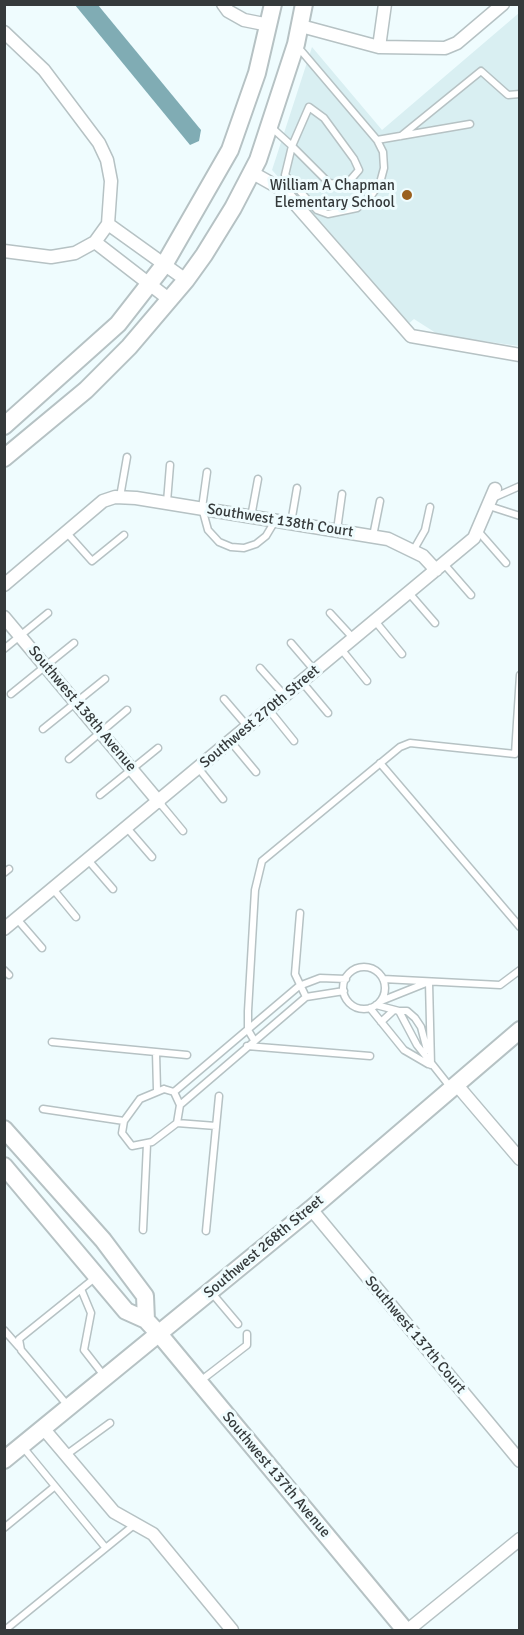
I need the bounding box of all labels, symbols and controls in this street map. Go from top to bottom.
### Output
place label: William A Chapman Elementary School [270,177,395,212]
marker: William A Chapman Elementary School [400,188,414,202]
street label: Southwest 138th Court [206,501,354,541]
street label: Southwest 138th Avenue [24,642,140,776]
street label: Southwest 270th Street [196,662,324,772]
street label: Southwest 268th Street [200,1192,328,1302]
street label: Southwest 137th Court [361,1273,469,1397]
street label: Southwest 137th Avenue [218,1408,334,1542]

